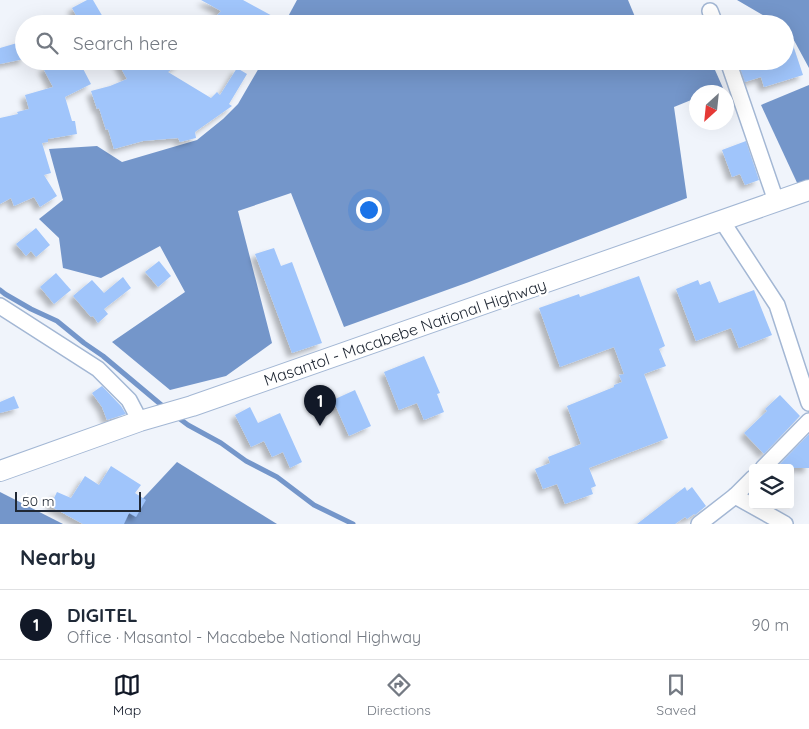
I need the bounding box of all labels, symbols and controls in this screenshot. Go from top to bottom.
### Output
search box [15,15,794,70]
icon: search [33,29,61,57]
text: Search here [73,31,178,55]
north arrow [689,85,734,130]
your location [356,197,382,223]
street label: Masantol - Macabebe National Highway [261,274,549,390]
pin: 1 [304,385,336,426]
map controls [749,464,794,509]
button: layers [749,464,794,509]
scale bar [15,489,141,512]
text: 50 m [22,492,55,510]
text: Nearby [20,544,96,570]
text: DIGITEL [67,603,138,627]
text: 1 [33,615,39,635]
text: 90 m [752,615,789,635]
text: Office · Masantol - Macabebe National Highway [67,627,421,647]
tab: Map [113,671,141,719]
tab: Directions [367,671,431,719]
tab: Saved [656,671,696,719]

